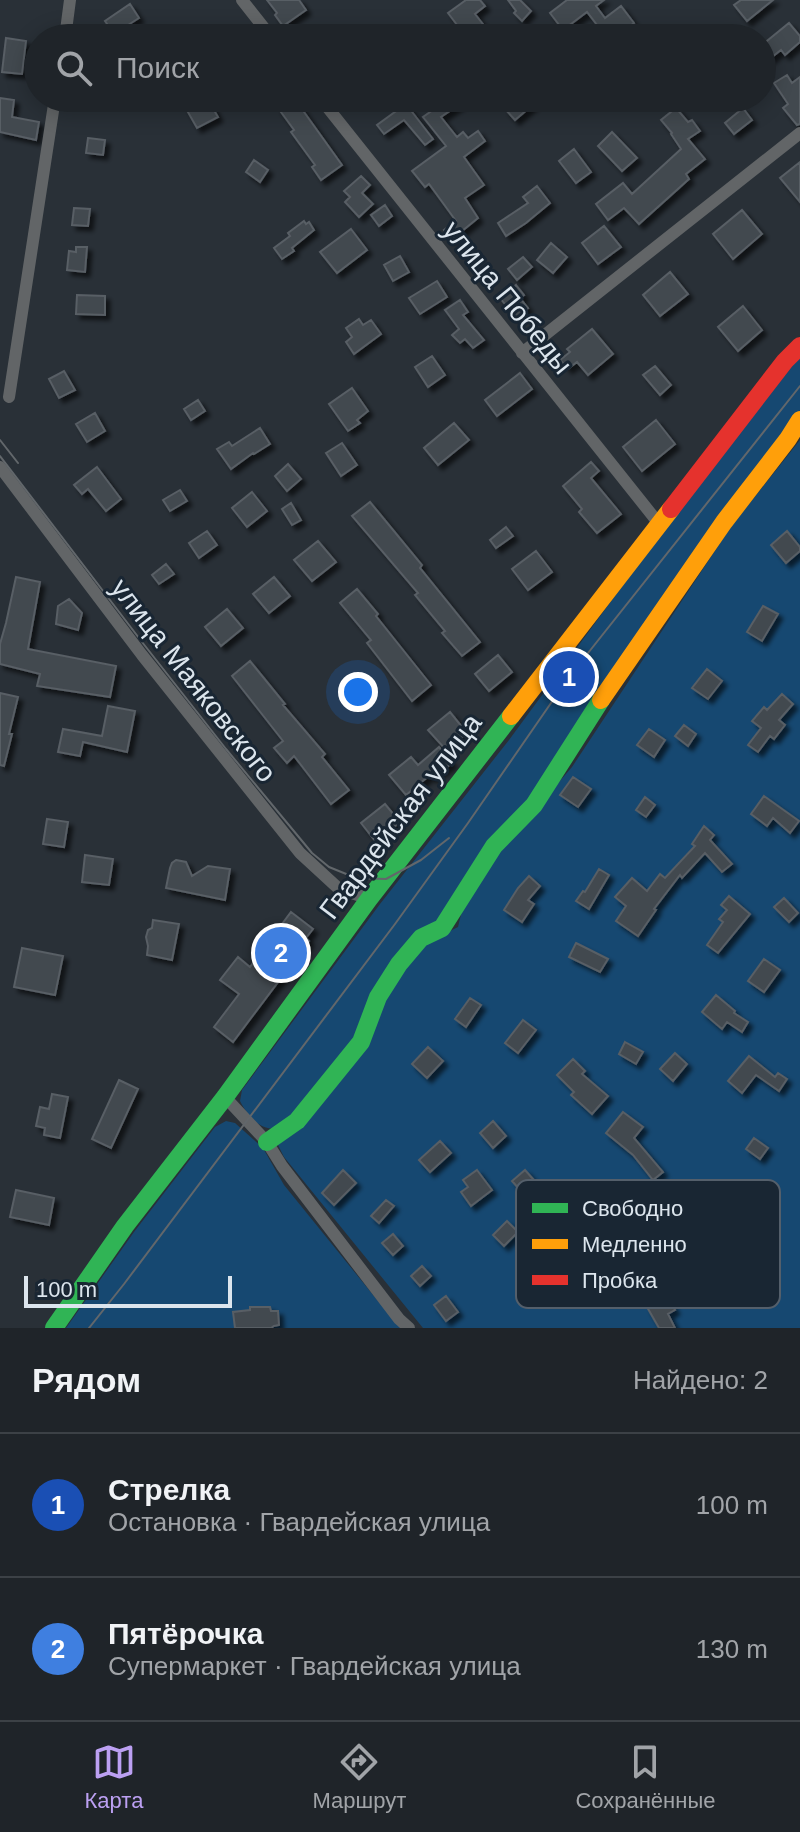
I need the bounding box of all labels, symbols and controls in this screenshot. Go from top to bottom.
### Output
search box [24,24,776,112]
icon: search [52,46,96,90]
text: Поиск [116,51,199,84]
street label: улица Победы [437,215,579,380]
street label: улица Маяковского [105,573,283,788]
pin: 1 [543,647,595,707]
your location [338,672,378,712]
street label: Гвардейская улица [313,707,488,925]
pin: 2 [255,923,307,983]
legend [516,1180,780,1308]
text: Свободно [582,1196,683,1221]
text: Медленно [582,1232,687,1257]
text: Пробка [582,1268,658,1293]
scale bar [24,1272,232,1308]
text: 100 m [36,1277,97,1302]
text: Рядом [32,1361,141,1399]
text: Найдено: 2 [633,1365,768,1395]
text: Стрелка [108,1473,230,1506]
text: 1 [51,1490,65,1520]
text: 100 m [696,1490,768,1520]
text: Остановка · Гвардейская улица [108,1507,490,1537]
text: Пятёрочка [108,1617,263,1650]
text: 2 [51,1634,65,1664]
text: 130 m [696,1634,768,1664]
text: Супермаркет · Гвардейская улица [108,1651,521,1681]
tab: Карта [85,1740,143,1814]
tab: Маршрут [313,1740,406,1814]
tab: Сохранённые [575,1740,715,1814]

